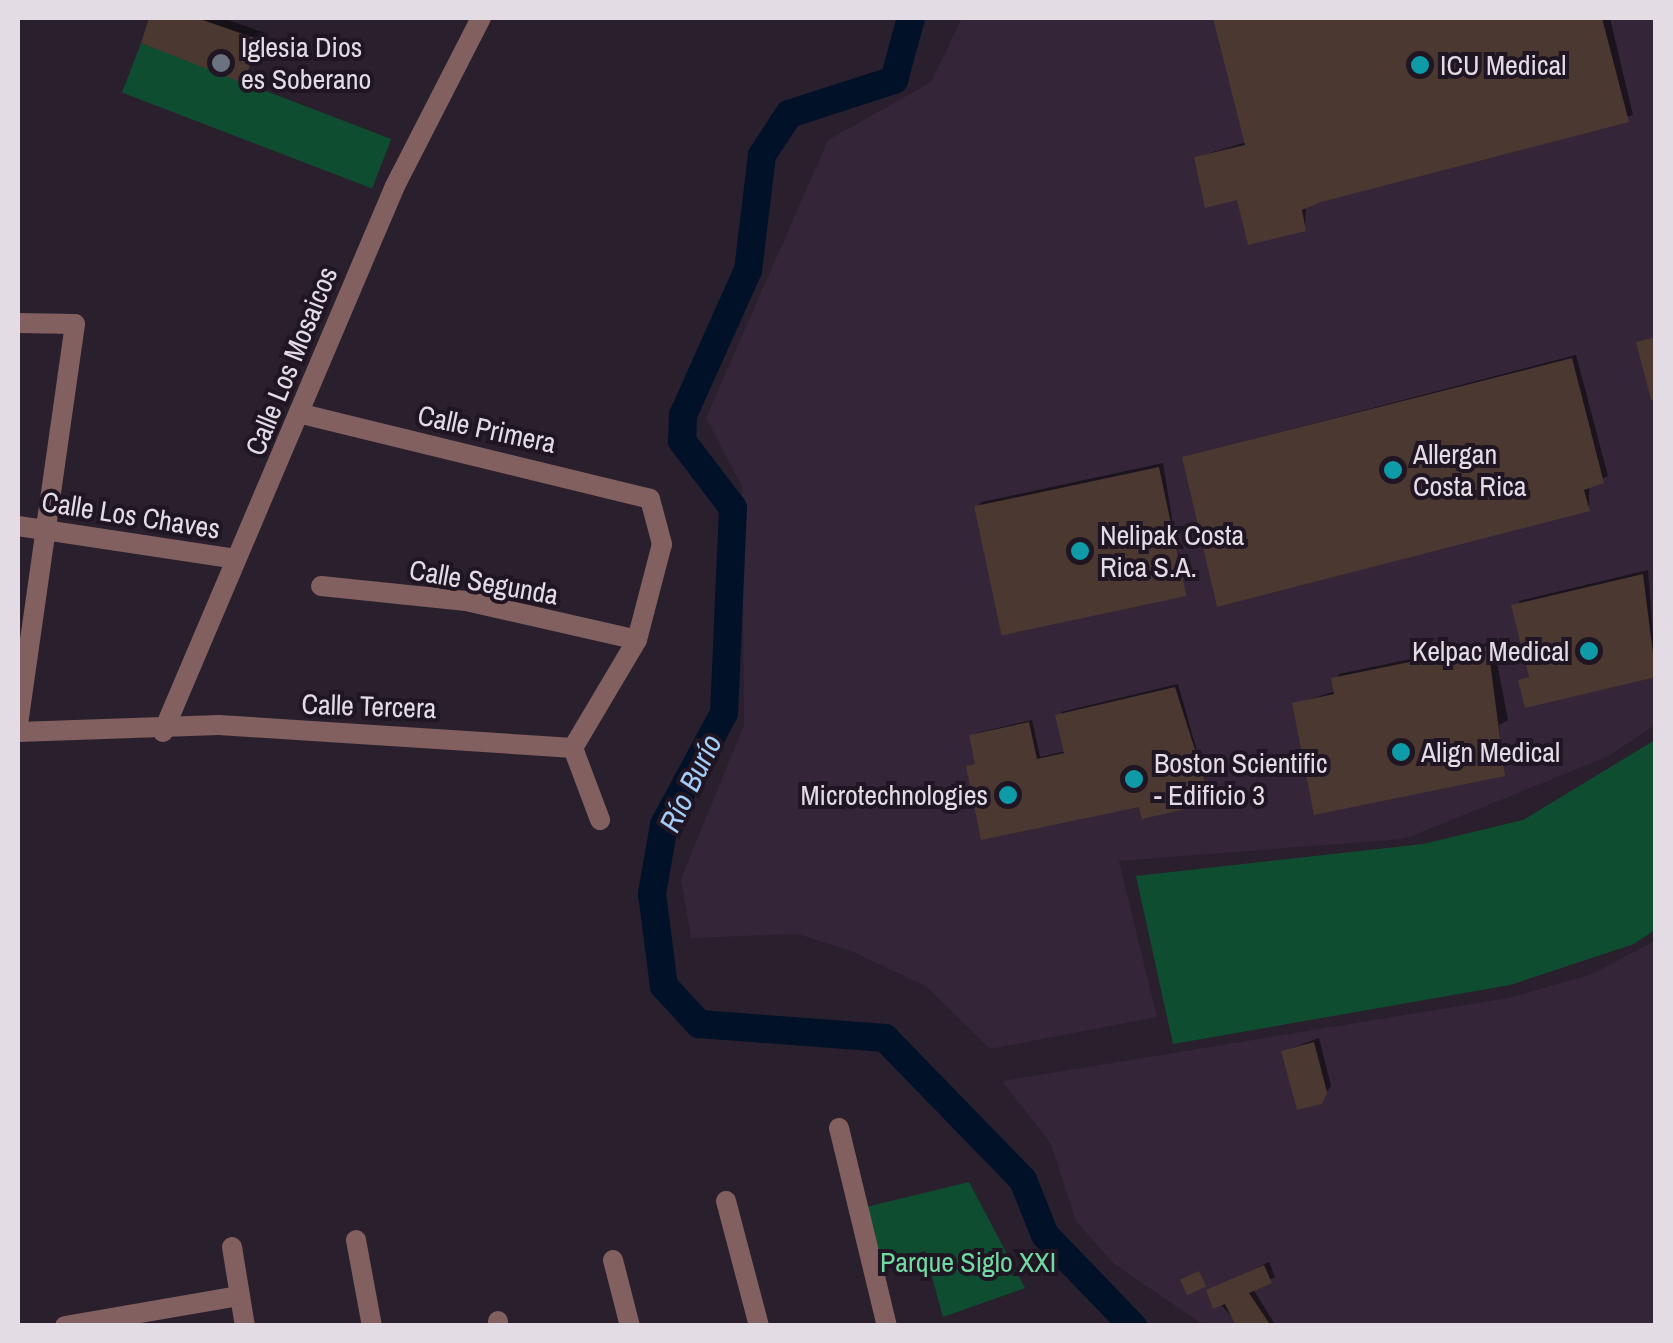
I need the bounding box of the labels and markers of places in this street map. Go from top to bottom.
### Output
place label: Iglesia Dios es Soberano [241,30,371,96]
place label: ICU Medical [1440,48,1566,82]
marker: Iglesia Dios es Soberano [210,52,232,74]
marker: ICU Medical [1409,54,1431,76]
place label: Allergan Costa Rica [1413,437,1527,503]
marker: Allergan Costa Rica [1382,459,1404,481]
place label: Nelipak Costa Rica S.A. [1100,518,1244,584]
marker: Nelipak Costa Rica S.A. [1069,540,1091,562]
place label: Kelpac Medical [1412,634,1569,668]
marker: Kelpac Medical [1578,640,1600,662]
place label: Align Medical [1421,735,1560,769]
marker: Align Medical [1390,741,1412,763]
place label: Boston Scientific - Edificio 3 [1154,746,1328,812]
marker: Boston Scientific - Edificio 3 [1123,768,1145,790]
place label: Microtechnologies [800,778,988,812]
marker: Microtechnologies [997,784,1019,806]

